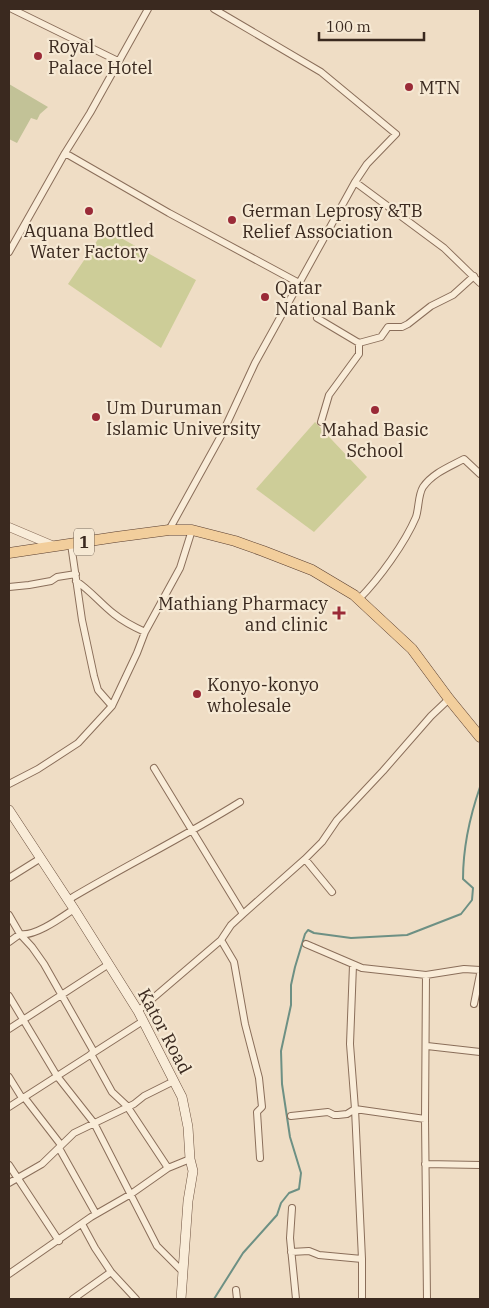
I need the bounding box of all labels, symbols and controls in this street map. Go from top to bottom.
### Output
scale bar [319,10,424,42]
text: 100 m [326,17,371,36]
place label: Royal Palace Hotel [48,35,153,79]
marker: Royal Palace Hotel [32,50,44,62]
place label: MTN [419,76,460,99]
marker: MTN [403,81,415,93]
place label: German Leprosy &TB Relief Association [242,199,423,243]
marker: Aquana Bottled Water Factory [83,205,95,217]
marker: German Leprosy &TB Relief Association [226,214,238,226]
place label: Aquana Bottled Water Factory [24,219,154,263]
place label: Qatar National Bank [275,276,396,320]
marker: Qatar National Bank [259,291,271,303]
place label: Um Duruman Islamic University [106,396,261,440]
marker: Mahad Basic School [369,404,381,416]
marker: Um Duruman Islamic University [90,411,102,423]
place label: Mahad Basic School [321,418,429,462]
road number: 1 [74,528,94,556]
place label: Mathiang Pharmacy and clinic [158,592,328,636]
marker: Mathiang Pharmacy and clinic [332,606,346,620]
place label: Konyo-konyo wholesale [207,673,319,717]
marker: Konyo-konyo wholesale [191,688,203,700]
street label: Kator Road [133,984,197,1078]

